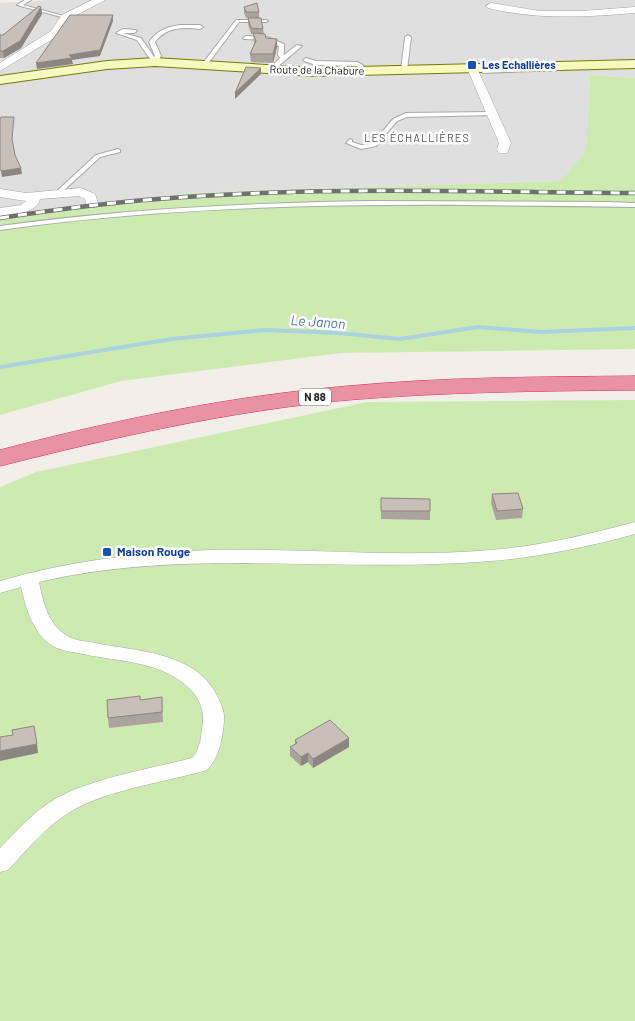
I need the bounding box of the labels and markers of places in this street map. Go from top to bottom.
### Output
place label: Les Echallières [482,58,556,71]
marker: Les Echallières [466,59,478,71]
place label: Maison Rouge [117,544,191,558]
marker: Maison Rouge [101,546,113,558]

